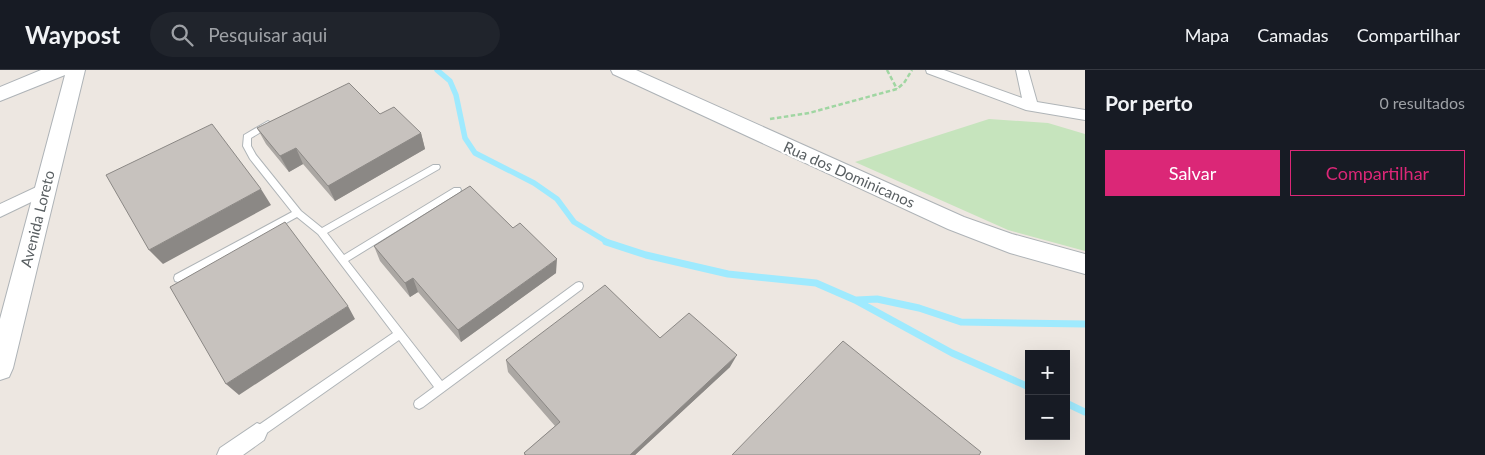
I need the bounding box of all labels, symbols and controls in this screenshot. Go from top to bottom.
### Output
search box [150,12,500,57]
text: Waypost [25,20,120,49]
icon: search [168,21,196,49]
text: Pesquisar aqui [208,23,327,46]
text: Mapa [1185,24,1229,46]
text: Camadas [1257,24,1329,46]
text: Compartilhar [1357,24,1460,46]
text: Por perto [1105,90,1193,115]
text: 0 resultados [1379,93,1465,112]
street label: Rua dos Dominicanos [781,137,918,211]
button: Salvar [1105,150,1280,196]
button: Compartilhar [1290,150,1465,196]
street label: Avenida Loreto [16,168,58,269]
map controls [1025,350,1070,440]
button: + [1025,350,1070,395]
button: − [1025,395,1070,440]

